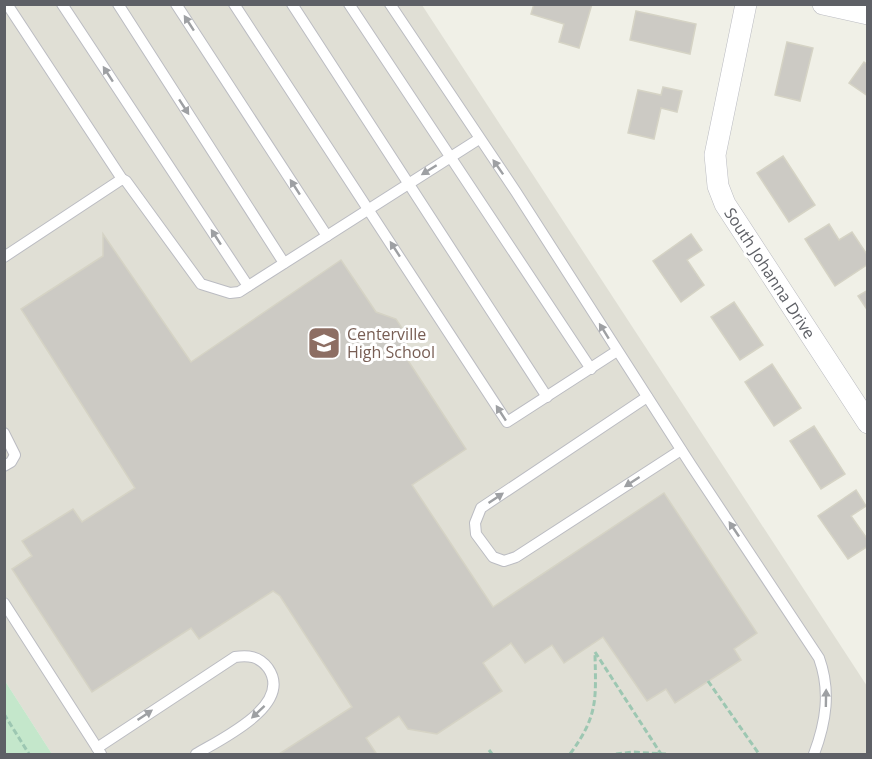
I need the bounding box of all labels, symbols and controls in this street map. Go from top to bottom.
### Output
one-way arrow [183,15,194,31]
one-way arrow [103,66,114,83]
one-way arrow [178,98,189,115]
one-way arrow [492,160,504,176]
one-way arrow [421,165,437,176]
one-way arrow [290,178,301,195]
street label: South Johanna Drive [719,203,821,343]
one-way arrow [211,229,222,245]
one-way arrow [390,241,401,257]
place label: Centerville High School [347,323,435,363]
one-way arrow [599,323,610,339]
school or university icon: Centerville High School [306,325,342,361]
one-way arrow [496,405,507,421]
one-way arrow [624,476,640,487]
one-way arrow [488,493,504,504]
one-way arrow [728,521,739,538]
one-way arrow [821,688,831,707]
one-way arrow [251,705,266,719]
one-way arrow [137,709,153,721]

